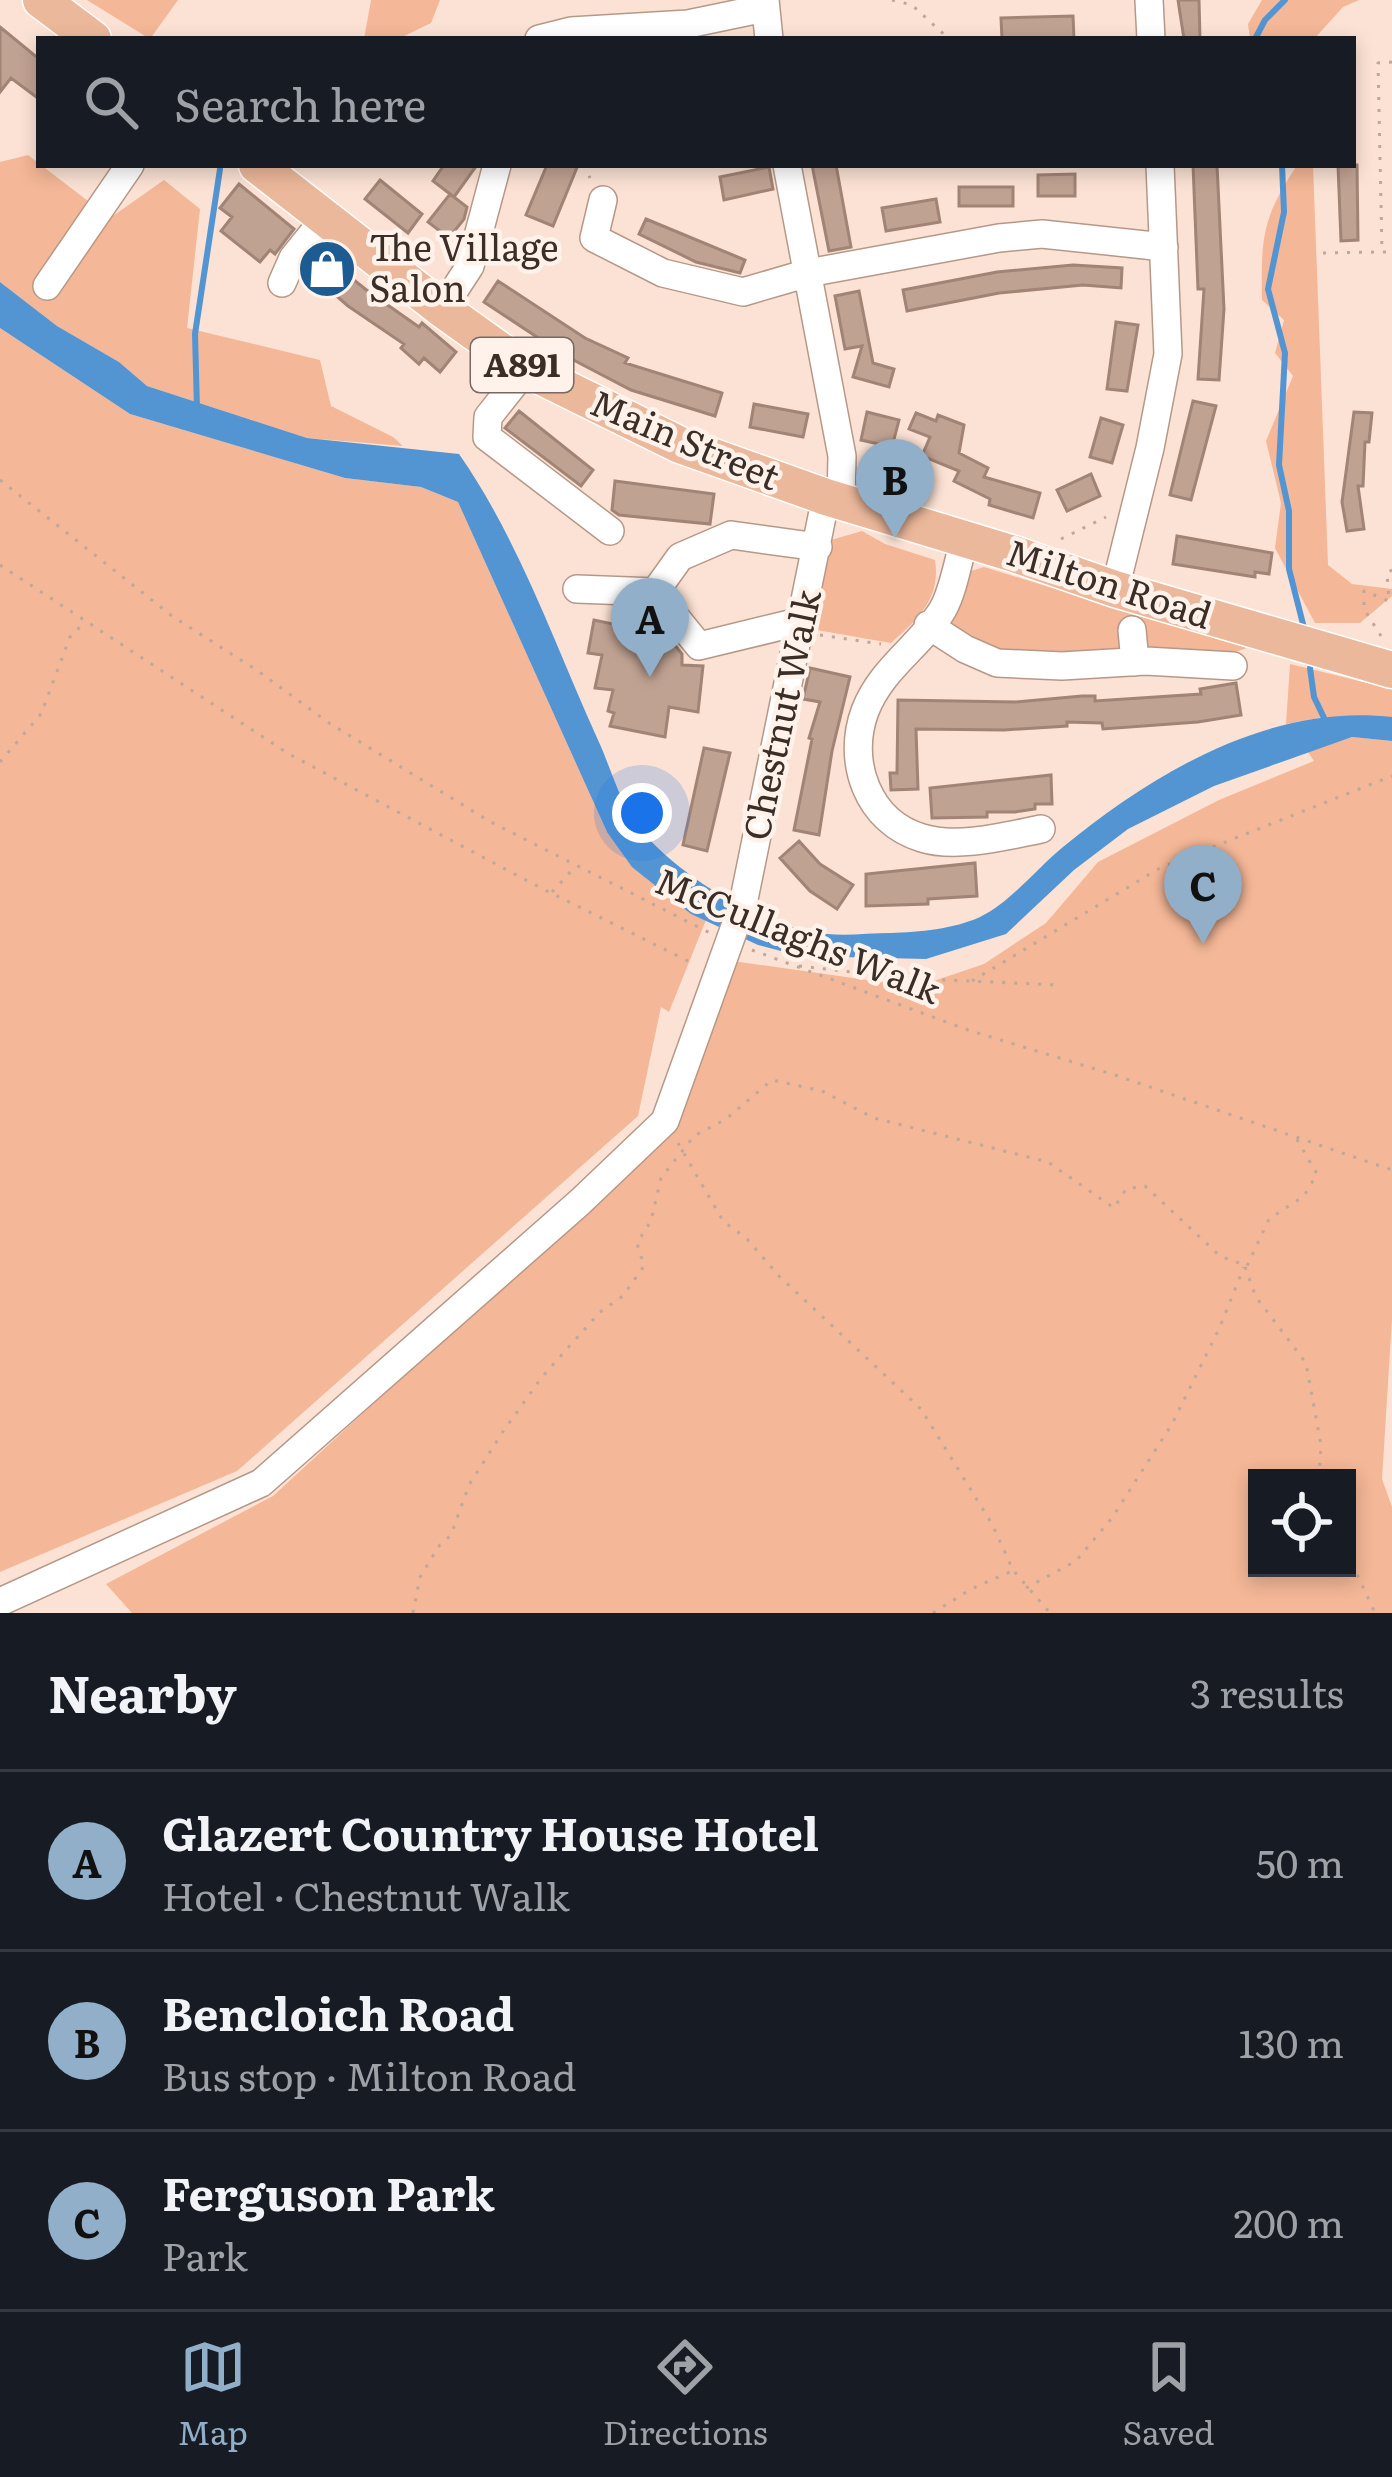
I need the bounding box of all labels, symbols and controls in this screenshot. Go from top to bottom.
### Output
search box [36,36,1356,168]
icon: search [78,69,144,135]
text: Search here [174,69,426,136]
place label: The Village Salon [369,219,559,313]
shop icon: The Village Salon [296,238,358,300]
road number: A891 [471,338,573,392]
street label: Main Street [583,374,789,502]
pin: B [856,439,934,538]
street label: Milton Road [1000,524,1219,640]
pin: A [611,578,689,677]
street label: Chestnut Walk [727,583,832,845]
your location [612,783,672,843]
pin: C [1164,845,1242,944]
street label: McCullaghs Walk [648,852,950,1015]
map controls [1248,1469,1356,1577]
button: locate [1248,1469,1356,1577]
text: Nearby [48,1653,237,1729]
text: 3 results [1190,1662,1344,1720]
text: Glazert Country House Hotel [162,1798,819,1865]
text: A [72,1832,102,1890]
text: 50 m [1256,1832,1344,1890]
text: Hotel · Chestnut Walk [162,1865,570,1923]
text: Bencloich Road [162,1978,514,2045]
text: B [74,2012,100,2070]
text: 130 m [1239,2012,1344,2070]
text: Bus stop · Milton Road [162,2045,576,2103]
text: Ferguson Park [162,2158,495,2225]
text: C [73,2192,101,2250]
text: 200 m [1234,2192,1344,2250]
text: Park [162,2225,248,2283]
tab: Map [177,2334,248,2455]
tab: Directions [603,2334,768,2455]
tab: Saved [1123,2334,1215,2455]

